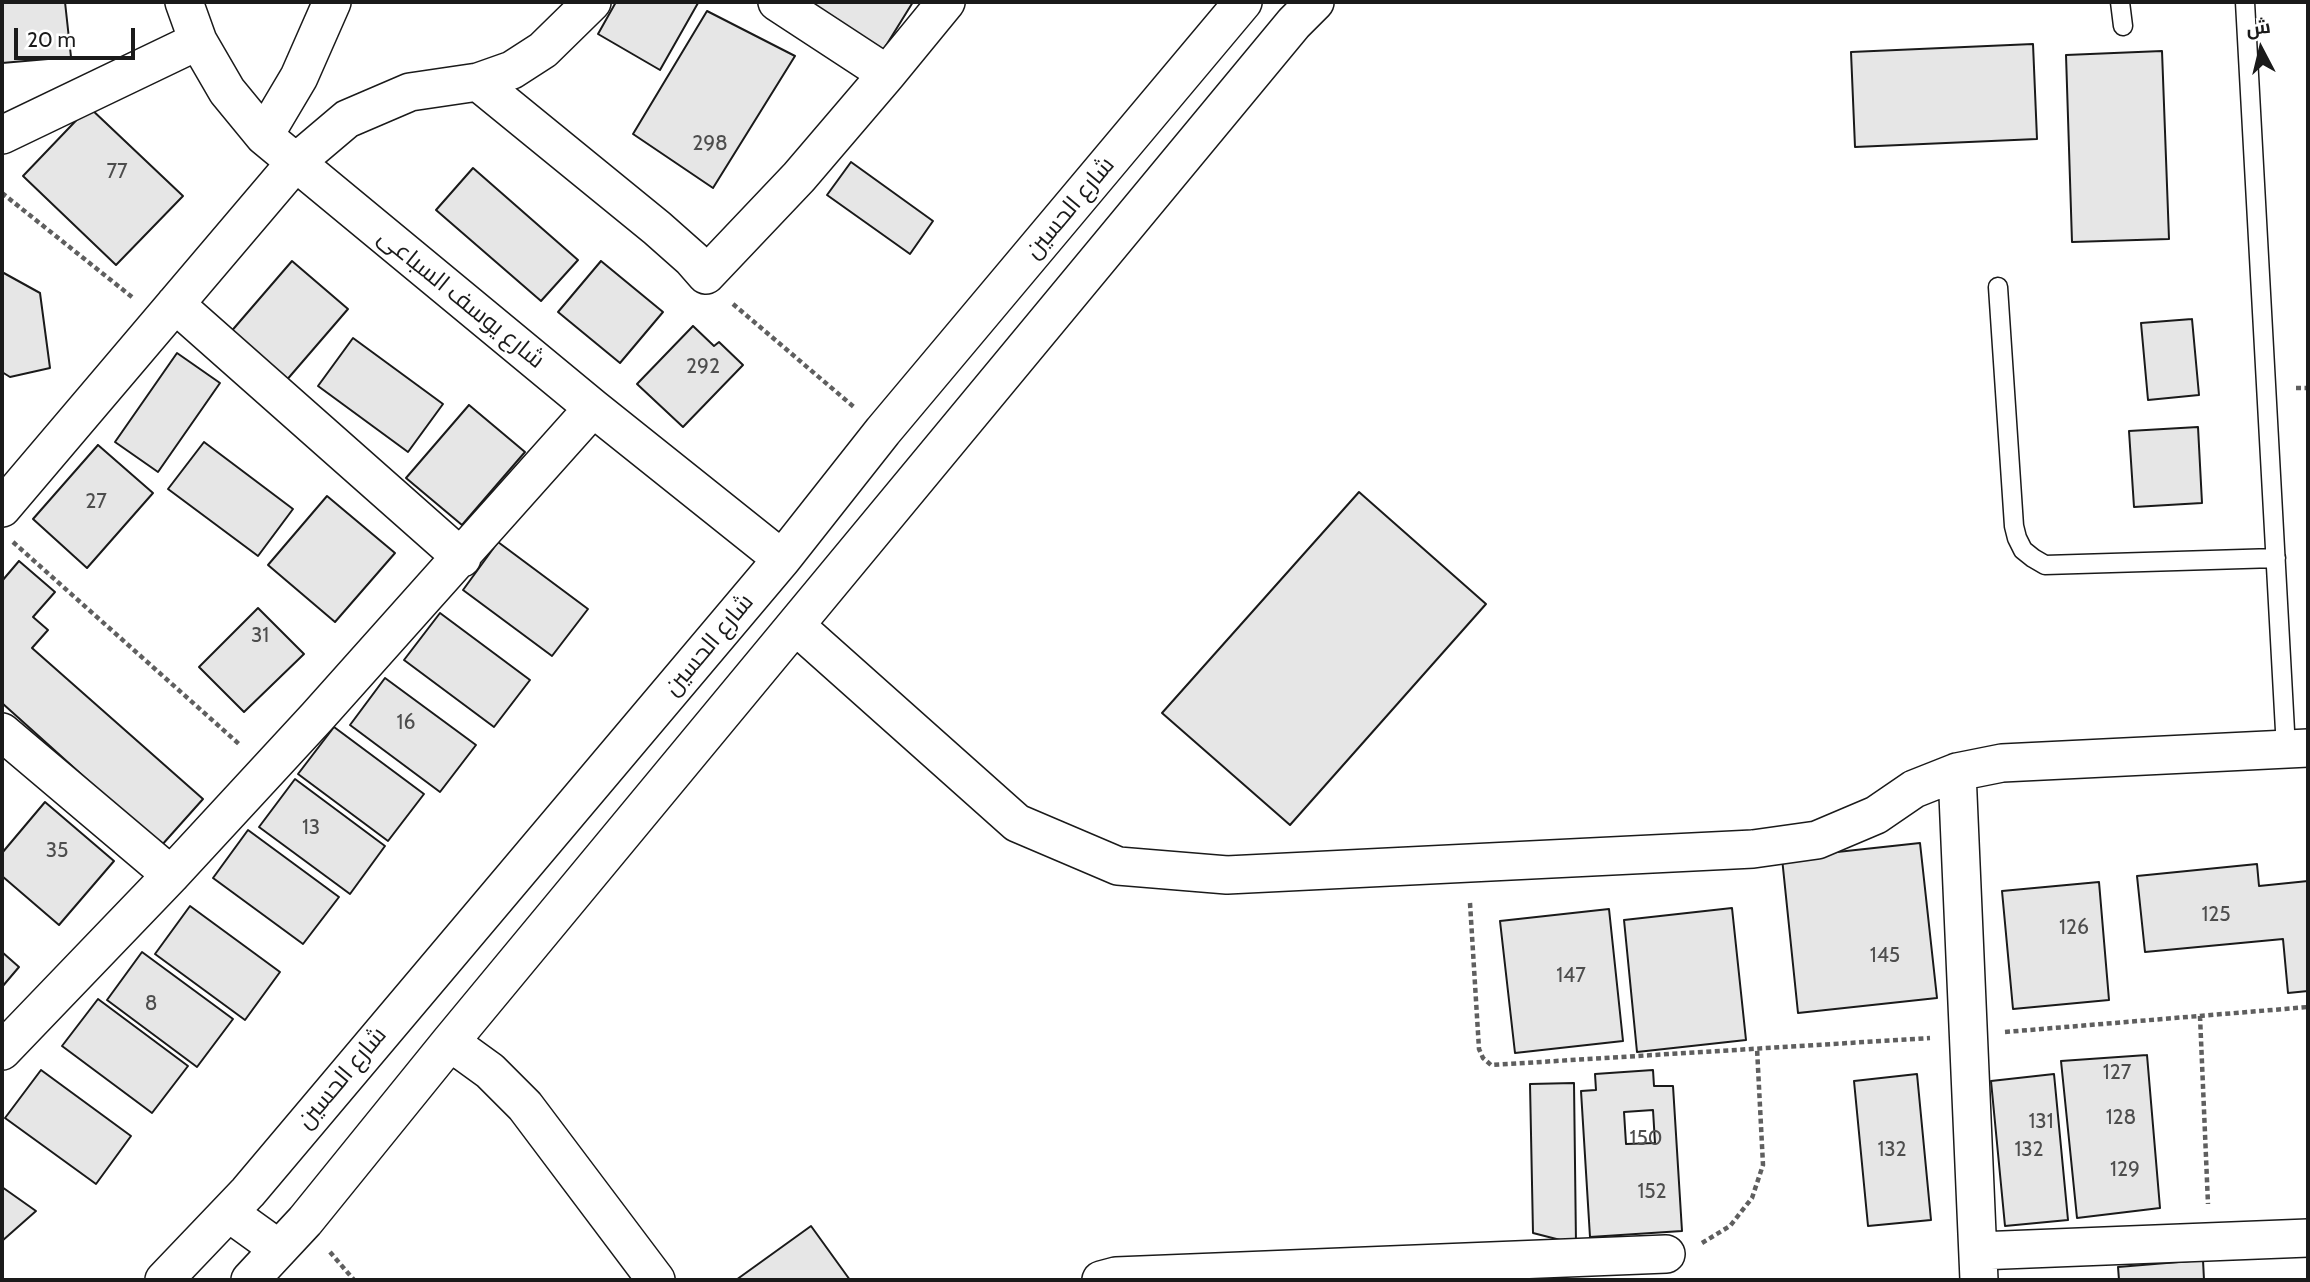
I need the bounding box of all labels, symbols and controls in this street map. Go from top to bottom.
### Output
scale bar [18,14,138,58]
north arrow [2226,14,2296,84]
text: ش [2245,15,2272,41]
text: 20 m [27,27,76,52]
house number: 298 [692,131,728,157]
street label: شارع الحسين [1019,151,1121,265]
house number: 77 [106,159,128,185]
street label: شارع يوسف السباعى [372,223,550,375]
house number: 292 [686,354,720,380]
house number: 27 [85,489,107,515]
street label: شارع الحسين [658,588,760,702]
house number: 31 [251,623,269,649]
house number: 16 [397,710,415,736]
house number: 13 [302,815,320,841]
house number: 35 [46,838,68,864]
house number: 125 [2201,902,2231,928]
house number: 126 [2059,915,2089,941]
house number: 145 [1870,943,1900,969]
house number: 147 [1556,963,1586,989]
house number: 8 [145,991,157,1017]
street label: شارع الحسين [291,1021,393,1135]
house number: 127 [2103,1060,2131,1086]
house number: 128 [2106,1105,2136,1131]
house number: 131 [2028,1109,2054,1135]
house number: 150 [1630,1126,1662,1152]
house number: 132 [1877,1137,1907,1163]
house number: 132 [2014,1137,2044,1163]
house number: 129 [2110,1157,2140,1183]
house number: 152 [1637,1179,1667,1205]

